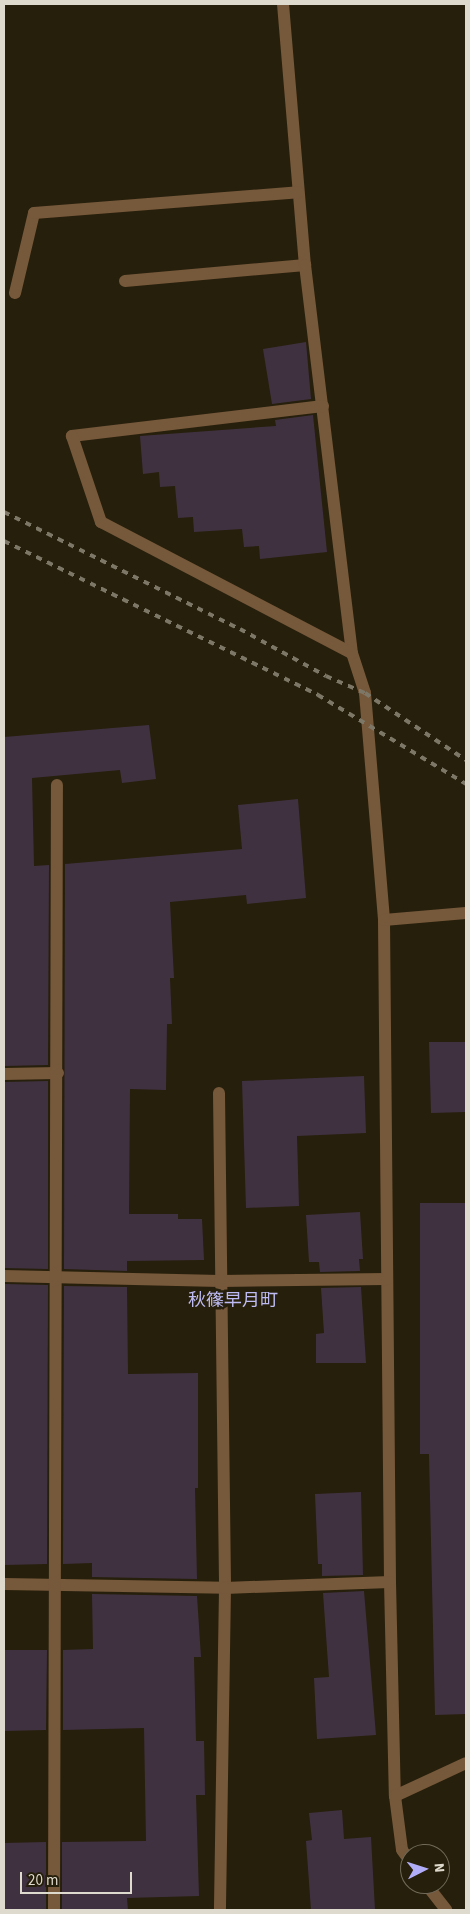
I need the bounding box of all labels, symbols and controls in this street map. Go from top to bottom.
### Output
district label: 秋篠早月町 [188,1290,278,1312]
north arrow [400,1844,450,1894]
scale bar [22,1862,135,1894]
text: N [429,1862,449,1873]
text: 20 m [28,1870,58,1891]

